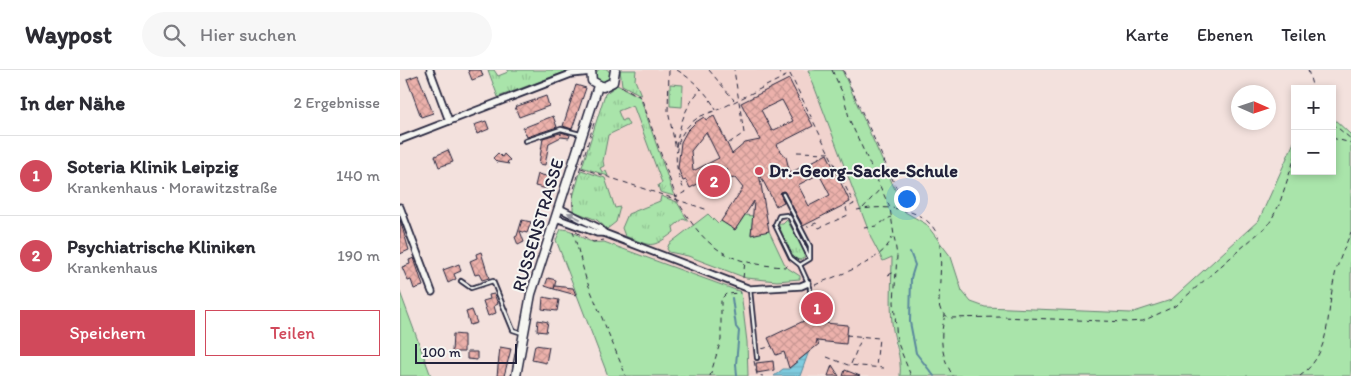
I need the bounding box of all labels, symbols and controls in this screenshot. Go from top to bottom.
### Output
search box [142,12,492,57]
text: Waypost [25,20,112,49]
icon: search [160,21,188,49]
text: Hier suchen [200,23,296,46]
text: Karte [1126,24,1169,46]
text: Ebenen [1197,24,1253,46]
text: Teilen [1281,24,1326,46]
north arrow [1231,85,1276,130]
map controls [1291,85,1336,175]
button: + [1291,85,1336,130]
text: In der Nähe [20,90,125,115]
text: 2 Ergebnisse [294,93,380,112]
button: − [1291,130,1336,175]
text: Soteria Klinik Leipzig [67,155,238,178]
street label: RUSSENSTRASSE [507,156,569,294]
place label: Dr.-Georg-Sacke-Schule [769,160,958,182]
pin: 2 [698,162,730,200]
marker: Dr.-Georg-Sacke-Schule [753,165,765,177]
text: 1 [32,166,40,185]
text: 140 m [336,166,380,185]
text: Krankenhaus · Morawitzstraße [67,178,277,197]
your location [894,186,920,212]
one-way arrow [567,212,582,220]
text: Psychiatrische Kliniken [67,235,256,258]
text: 2 [32,246,40,265]
text: 190 m [337,246,380,265]
text: Krankenhaus [67,258,158,277]
pin: 1 [801,289,833,327]
button: Speichern [20,310,195,356]
button: Teilen [205,310,380,356]
scale bar [415,341,518,364]
text: 100 m [422,344,461,361]

